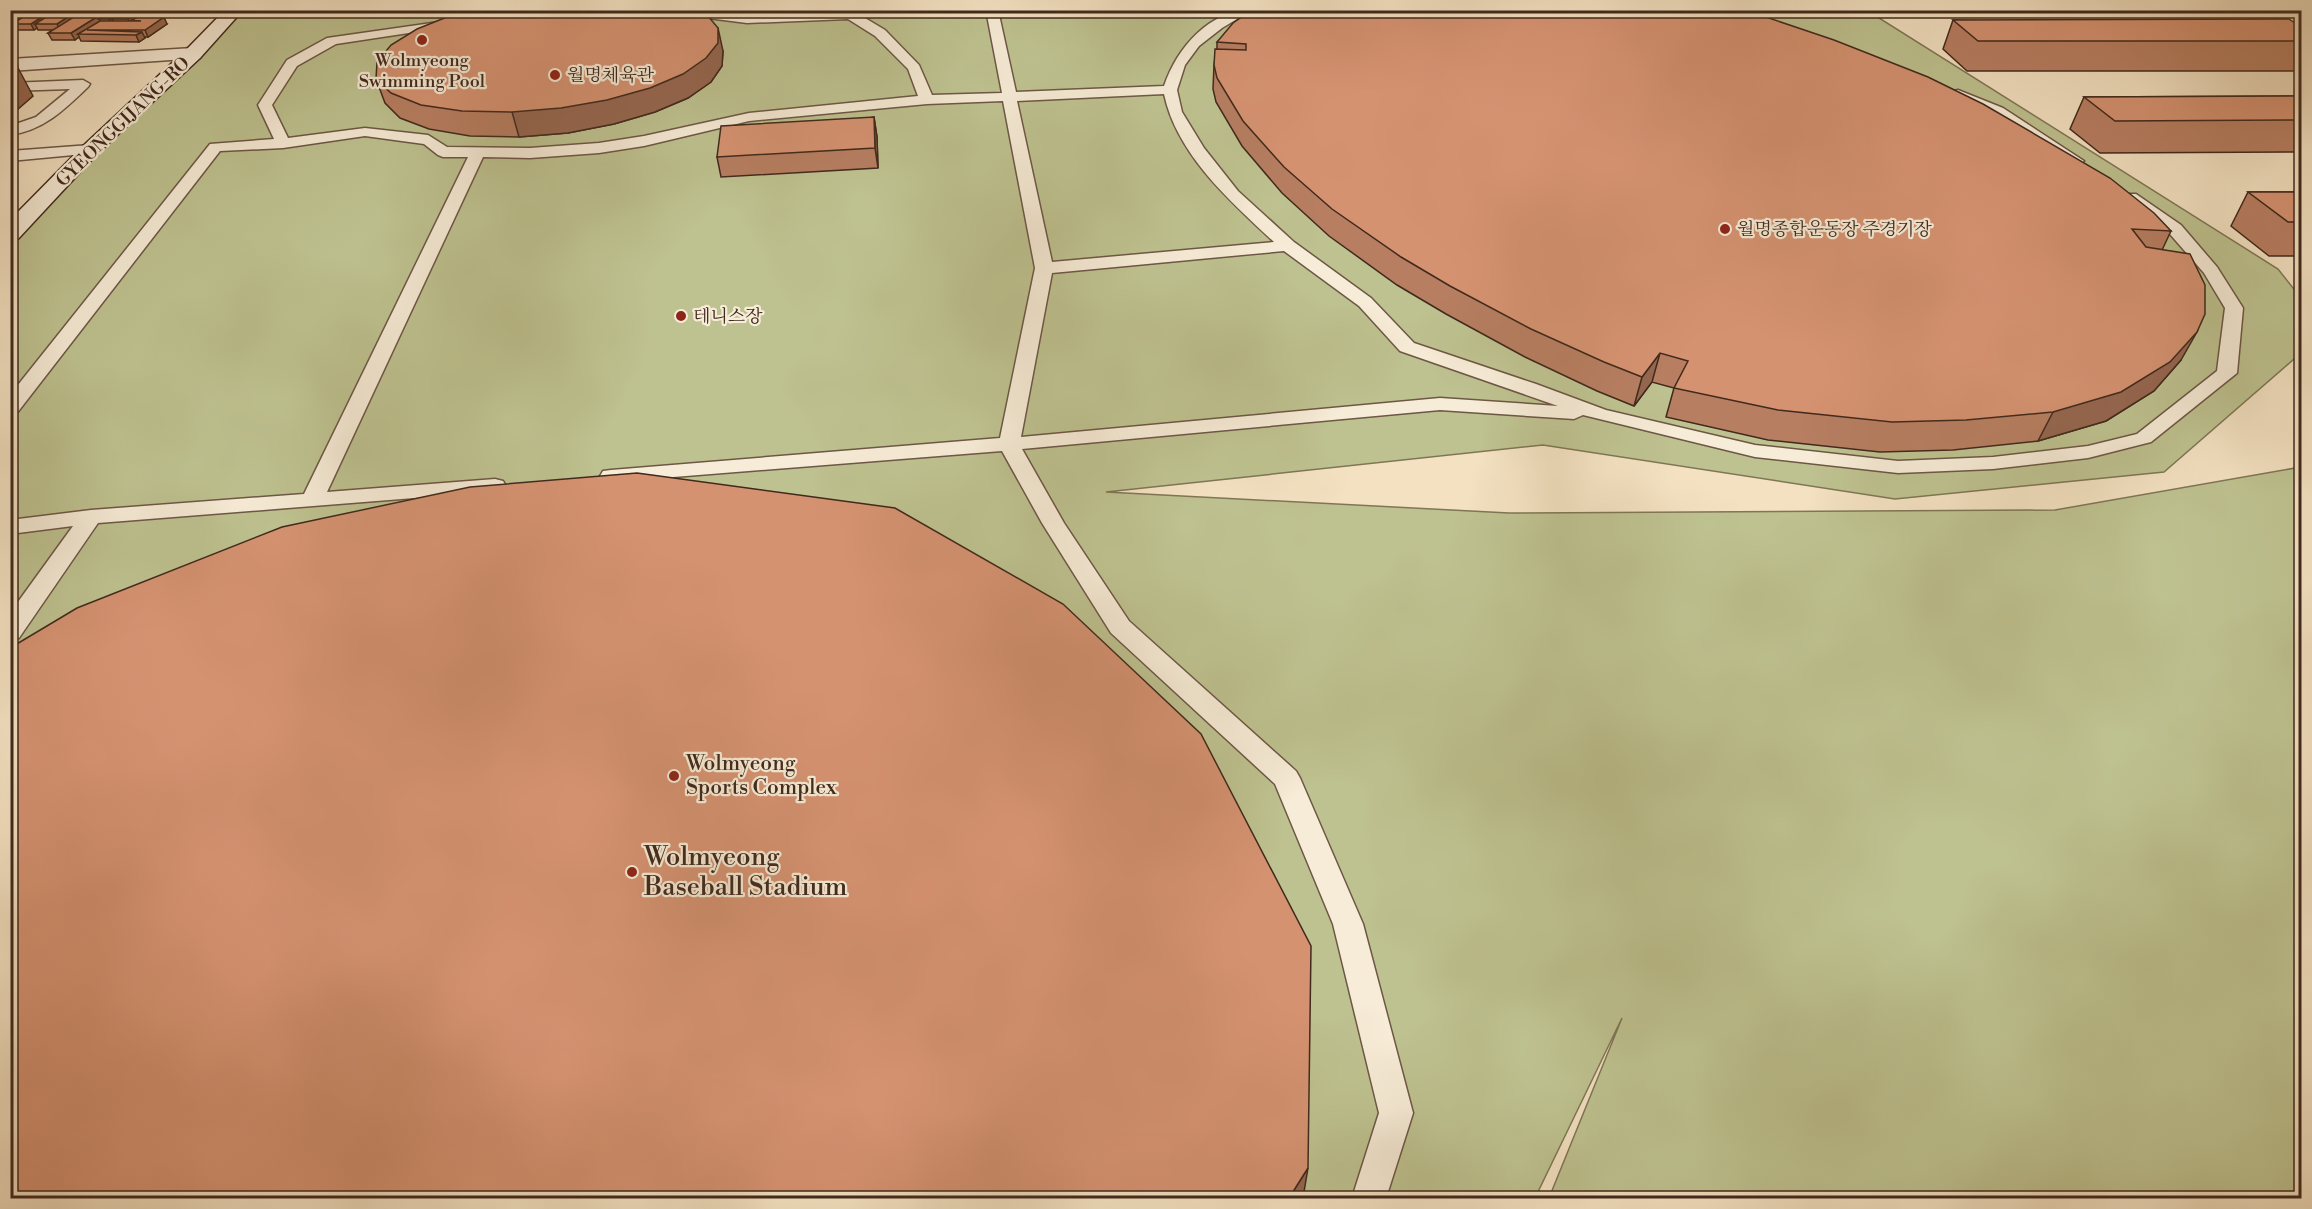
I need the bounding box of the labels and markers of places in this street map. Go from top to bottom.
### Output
marker: Wolmyeong Swimming Pool [415,33,429,47]
place label: Wolmyeong Swimming Pool [359,49,486,93]
place label: 월명체육관 [567,64,655,87]
marker: 월명체육관 [548,68,562,82]
place label: 월명종합운동장 주경기장 [1737,218,1933,241]
marker: 월명종합운동장 주경기장 [1718,222,1732,236]
place label: 테니스장 [693,305,763,328]
marker: 테니스장 [674,309,688,323]
place label: Wolmyeong Sports Complex [685,751,837,801]
marker: Wolmyeong Sports Complex [667,769,681,783]
place label: Wolmyeong Baseball Stadium [643,841,848,903]
marker: Wolmyeong Baseball Stadium [625,865,639,879]

